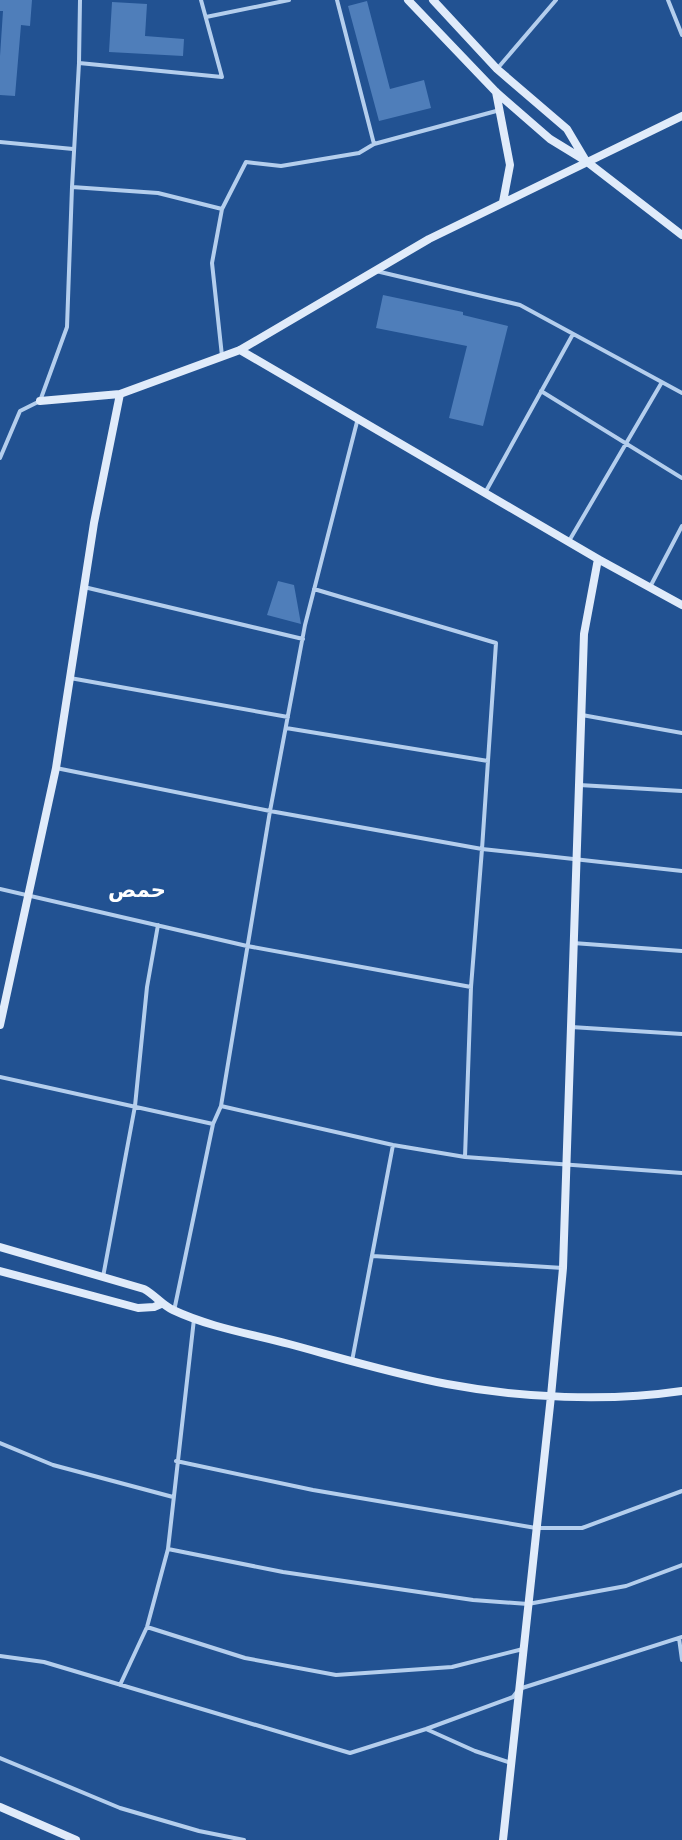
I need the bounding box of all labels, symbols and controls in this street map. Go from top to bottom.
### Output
district label: حمص [108,878,166,902]

